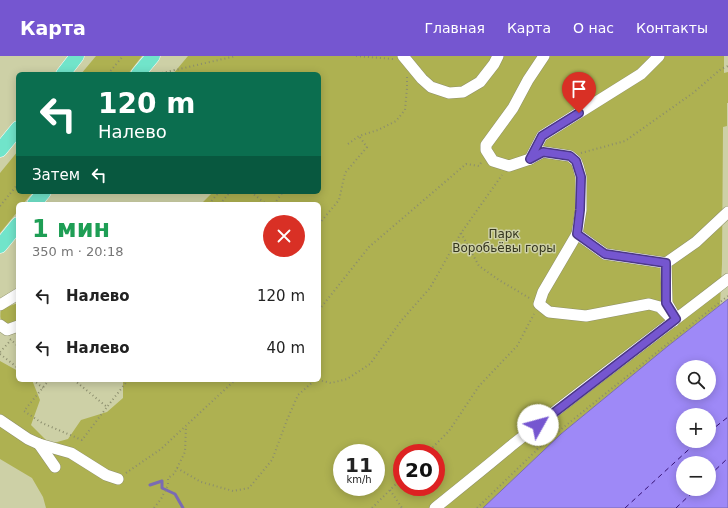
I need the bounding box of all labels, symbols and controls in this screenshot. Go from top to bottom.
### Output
text: Карта [20,17,86,39]
text: Главная [424,20,485,36]
text: Карта [507,20,551,36]
text: О нас [573,20,614,36]
text: Контакты [636,20,708,36]
pin [562,72,596,113]
icon: arrive [568,78,590,100]
text: 120 m [98,87,195,120]
icon: left [32,88,84,140]
text: Налево [98,121,167,142]
icon: left [88,164,110,186]
text: Затем [32,166,80,184]
text: 1 мин [32,215,110,243]
button: close [263,215,305,257]
park label: Парк Воробьёвы горы [452,227,556,255]
text: 350 m · 20:18 [32,244,123,259]
icon: left [32,285,54,307]
text: Налево [66,287,130,305]
text: 120 m [257,287,305,305]
icon: left [32,337,54,359]
text: Налево [66,339,130,357]
text: 40 m [267,339,305,357]
map controls [676,360,716,496]
button: search [676,360,716,400]
position arrow [517,404,559,446]
button: + [676,408,716,448]
speed limit sign: 20 [393,444,445,496]
text: 11 [345,453,373,477]
button: − [676,456,716,496]
text: km/h [346,474,372,485]

